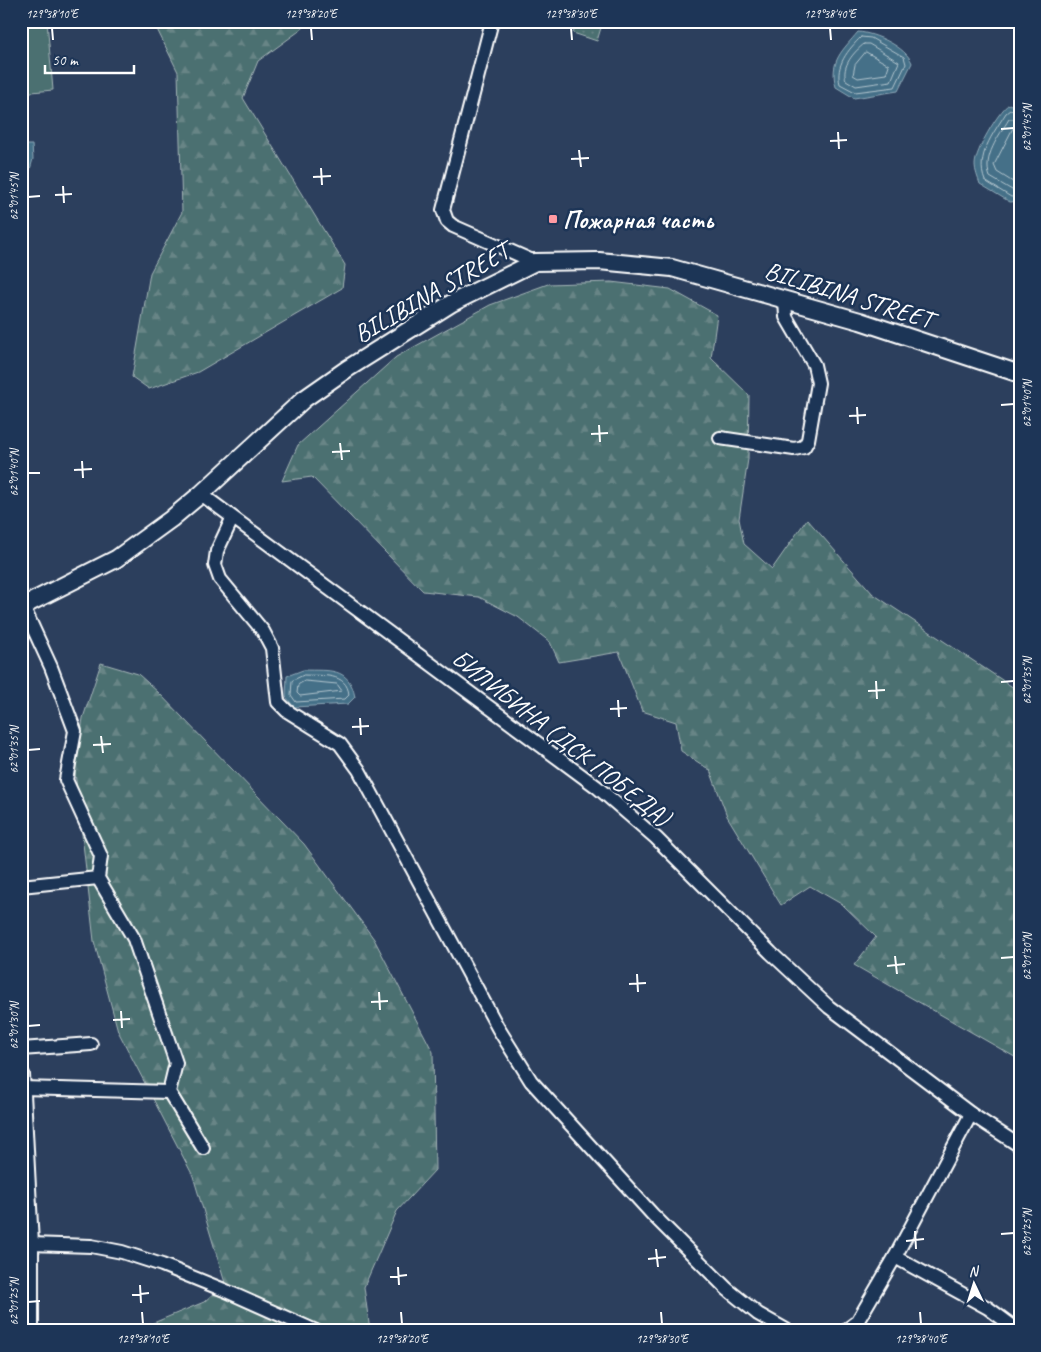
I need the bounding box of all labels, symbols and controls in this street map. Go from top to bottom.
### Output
text: 129°38'10"E [26,6,80,22]
text: 129°38'20"E [285,6,339,22]
text: 129°38'30"E [545,6,599,22]
text: 129°38'40"E [804,6,858,22]
scale bar [45,42,134,74]
text: 50 m [52,51,79,70]
text: 62°01'45"N [1019,103,1035,152]
text: 62°01'45"N [6,172,22,221]
place label: Пожарная часть [563,204,715,236]
marker: Пожарная часть [547,213,559,225]
street label: BILIBINA STREET [348,232,520,350]
street label: BILIBINA STREET [761,254,943,338]
text: 62°01'40"N [1019,379,1035,428]
text: 62°01'40"N [6,448,22,497]
street label: БИЛИБИНА (ДСК ПОБЕДА) [445,642,679,834]
text: 62°01'35"N [1019,656,1035,705]
text: 62°01'35"N [6,725,22,774]
text: 62°01'30"N [1019,932,1035,981]
text: 62°01'30"N [6,1001,22,1050]
text: 62°01'25"N [1019,1208,1035,1257]
north arrow [948,1260,998,1310]
text: N [968,1263,980,1280]
text: 62°01'25"N [6,1277,22,1326]
text: 129°38'10"E [117,1331,171,1347]
text: 129°38'20"E [376,1331,430,1347]
text: 129°38'30"E [636,1331,690,1347]
text: 129°38'40"E [895,1331,949,1347]

